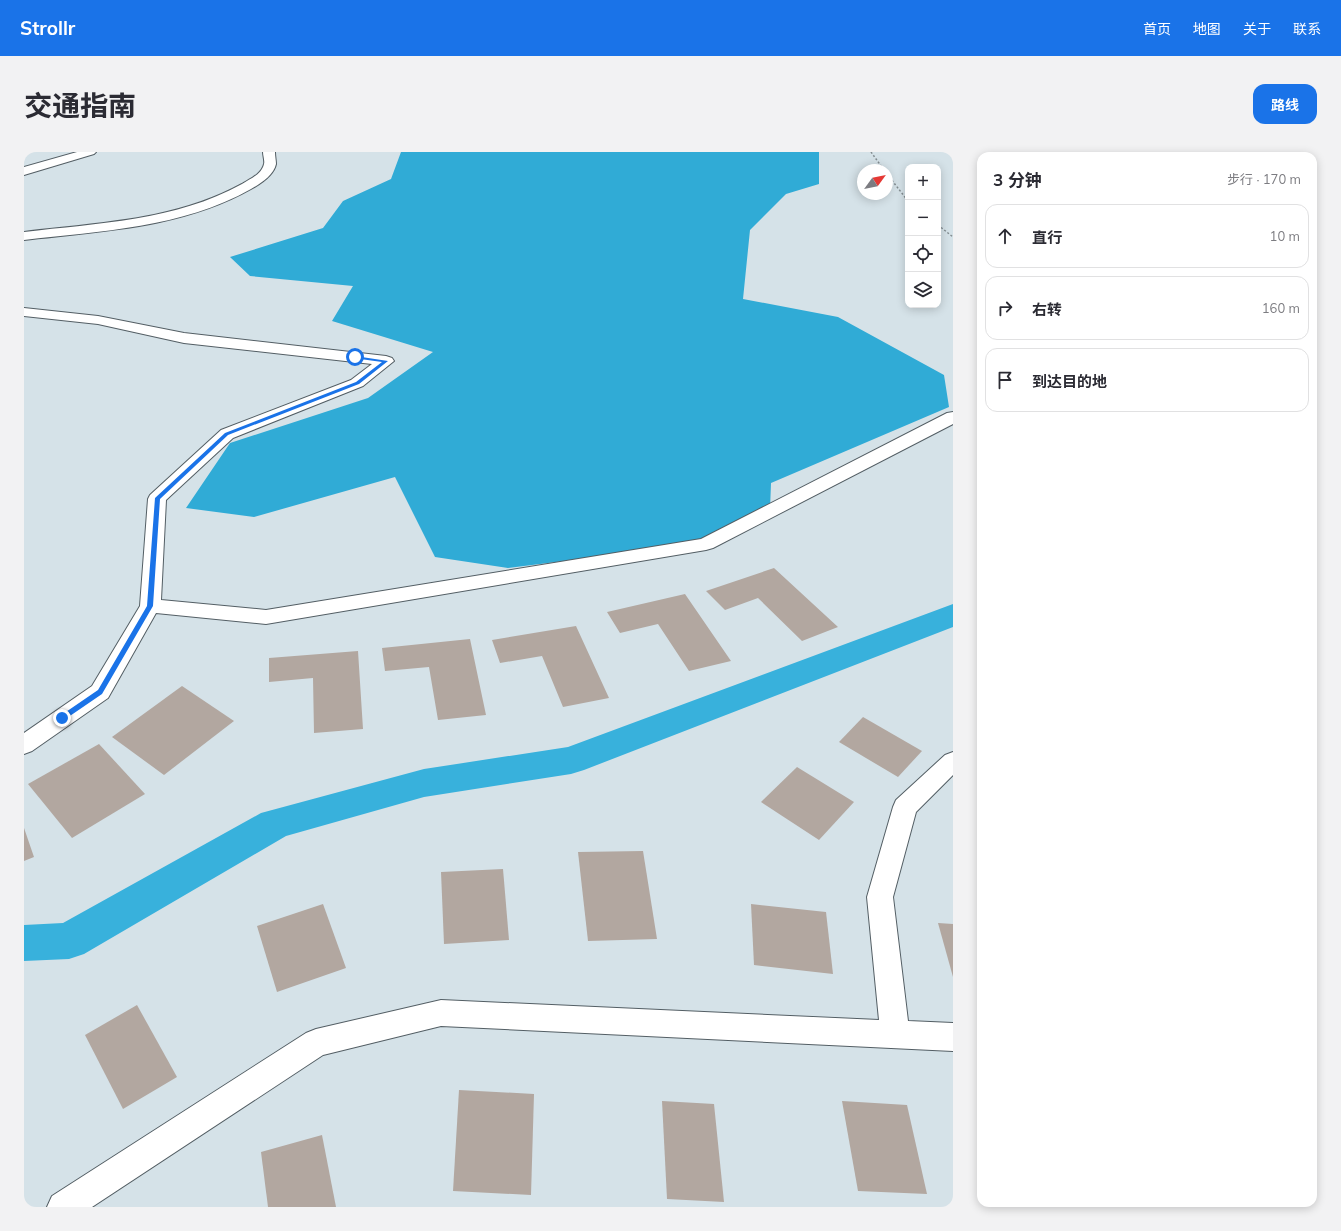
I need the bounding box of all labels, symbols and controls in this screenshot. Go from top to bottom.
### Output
text: Strollr [20,16,75,40]
text: 首页 [1143,20,1171,38]
text: 地图 [1193,20,1221,38]
text: 关于 [1243,20,1271,38]
text: 联系 [1293,20,1321,38]
button: 路线 [1253,84,1317,124]
text: 交通指南 [24,88,136,123]
north arrow [857,164,893,200]
map controls [905,164,941,308]
button: + [905,164,941,200]
text: 3 分钟 [993,169,1042,190]
text: 步行 · 170 m [1227,171,1301,187]
button: − [905,200,941,236]
icon: ahead [994,225,1016,247]
text: 直行 [1032,228,1062,247]
text: 10 m [1270,228,1300,244]
button: locate [905,236,941,272]
button: layers [905,272,941,308]
icon: right [994,297,1016,319]
text: 右转 [1032,300,1062,319]
text: 160 m [1262,300,1300,316]
route start [346,348,364,366]
icon: arrive [994,369,1016,391]
text: 到达目的地 [1032,372,1107,391]
route end [53,709,71,727]

